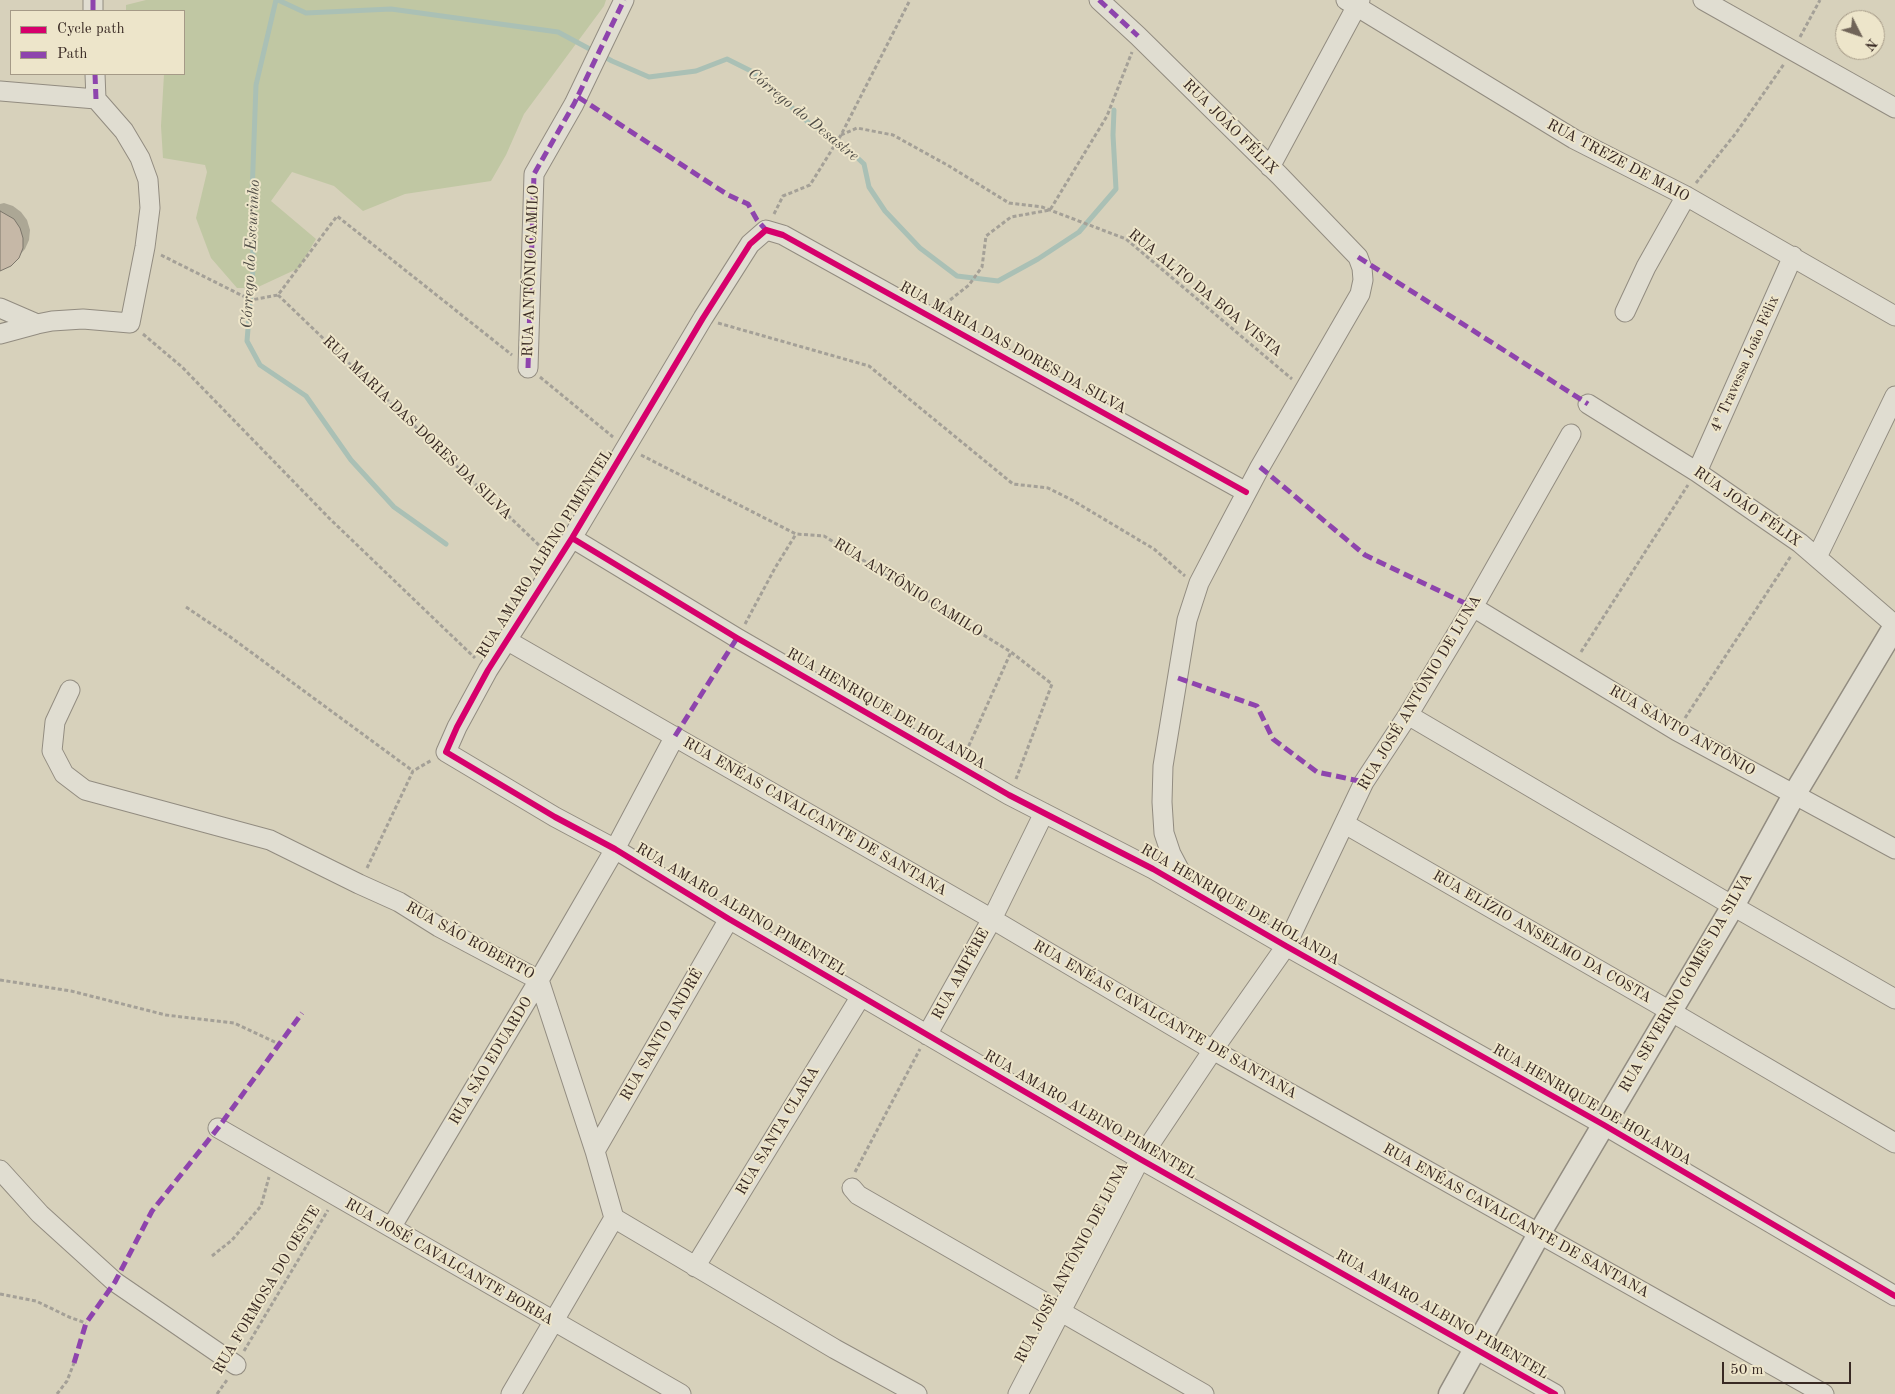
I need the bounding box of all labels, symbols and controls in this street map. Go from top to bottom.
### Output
legend [10,10,185,75]
north arrow [1835,10,1885,60]
text: Cycle path [57,22,125,37]
text: N [1862,36,1879,53]
text: Path [57,47,87,62]
water label: Córrego do Desastre [744,64,862,166]
street label: RUA JOÃO FÉLIX [1179,76,1281,178]
street label: RUA TREZE DE MAIO [1544,116,1692,206]
water label: Córrego do Escurinho [238,179,264,329]
street label: RUA ANTÔNIO CAMILO [519,185,543,357]
street label: RUA ALTO DA BOA VISTA [1124,225,1286,361]
street label: RUA MARIA DAS DORES DA SILVA [896,278,1130,418]
street label: 4ª Travessa João Félix [1707,293,1783,435]
street label: RUA MARIA DAS DORES DA SILVA [318,332,516,524]
street label: RUA AMARO ALBINO PIMENTEL [473,446,617,662]
street label: RUA JOÃO FÉLIX [1690,463,1804,551]
street label: RUA ANTÔNIO CAMILO [830,535,986,641]
street label: RUA JOSÉ ANTÔNIO DE LUNA [1354,592,1486,794]
street label: RUA HENRIQUE DE HOLANDA [783,644,989,774]
street label: RUA SANTO ANTÔNIO [1606,682,1758,780]
street label: RUA ENÉAS CAVALCANTE DE SANTANA [680,734,950,900]
street label: RUA AMARO ALBINO PIMENTEL [632,840,850,980]
street label: RUA HENRIQUE DE HOLANDA [1137,840,1343,970]
street label: RUA ELÍZIO ANSELMO DA COSTA [1429,867,1655,1007]
street label: RUA SEVERINO GOMES DA SILVA [1616,870,1756,1096]
street label: RUA SÃO ROBERTO [402,898,538,984]
street label: RUA AMPÉRE [928,925,994,1023]
street label: RUA ENÉAS CAVALCANTE DE SANTANA [1030,937,1300,1103]
street label: RUA SANTO ANDRÉ [617,966,707,1104]
street label: RUA SÃO EDUARDO [446,994,536,1128]
street label: RUA HENRIQUE DE HOLANDA [1489,1040,1695,1170]
street label: RUA AMARO ALBINO PIMENTEL [980,1047,1200,1183]
street label: RUA SANTA CLARA [732,1063,824,1199]
street label: RUA ENÉAS CAVALCANTE DE SANTANA [1380,1140,1652,1302]
street label: RUA JOSÉ ANTÔNIO DE LUNA [1011,1160,1133,1366]
street label: RUA JOSÉ CAVALCANTE BORBA [341,1195,557,1329]
street label: RUA FORMOSA DO OESTE [210,1203,324,1377]
street label: RUA AMARO ALBINO PIMENTEL [1332,1247,1552,1383]
scale bar [1725,1352,1854,1384]
text: 50 m [1730,1363,1764,1378]

